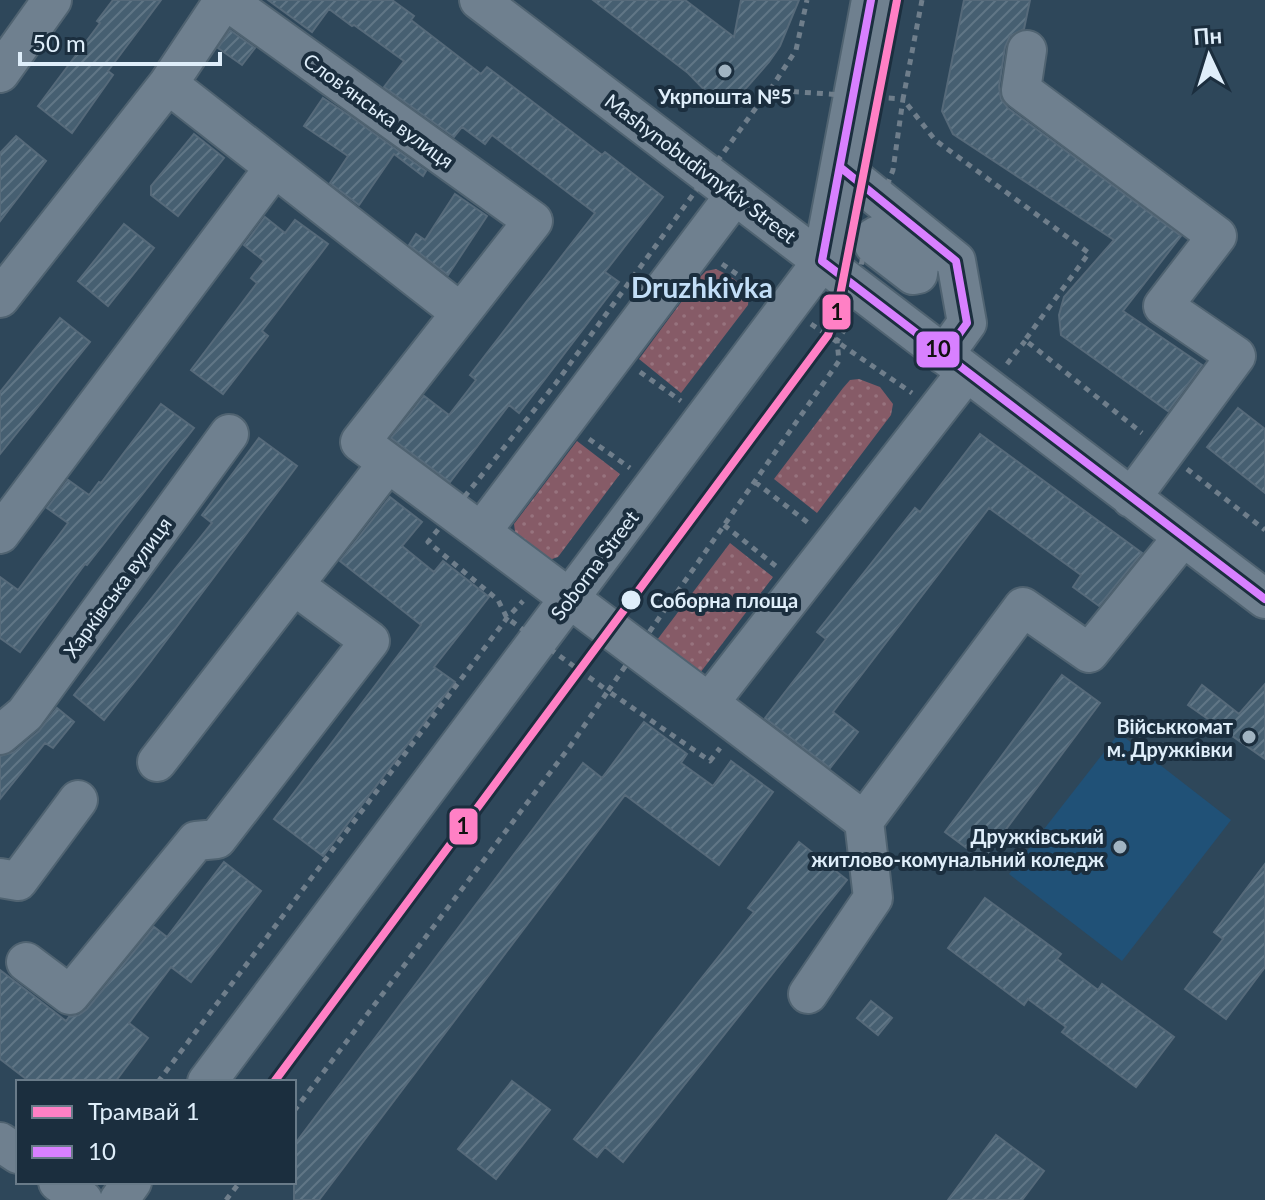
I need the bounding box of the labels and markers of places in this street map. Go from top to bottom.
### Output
marker: Укрпошта №5 [716,62,734,80]
place label: Укрпошта №5 [657,84,792,108]
marker: Соборна площа [619,588,643,612]
place label: Соборна площа [650,588,798,612]
place label: Військкомат м. Дружківки [1107,714,1234,761]
marker: Військкомат м. Дружківки [1240,728,1258,746]
place label: Дружківський житлово-комунальний коледж [811,824,1105,871]
marker: Дружківський житлово-комунальний коледж [1111,838,1129,856]

